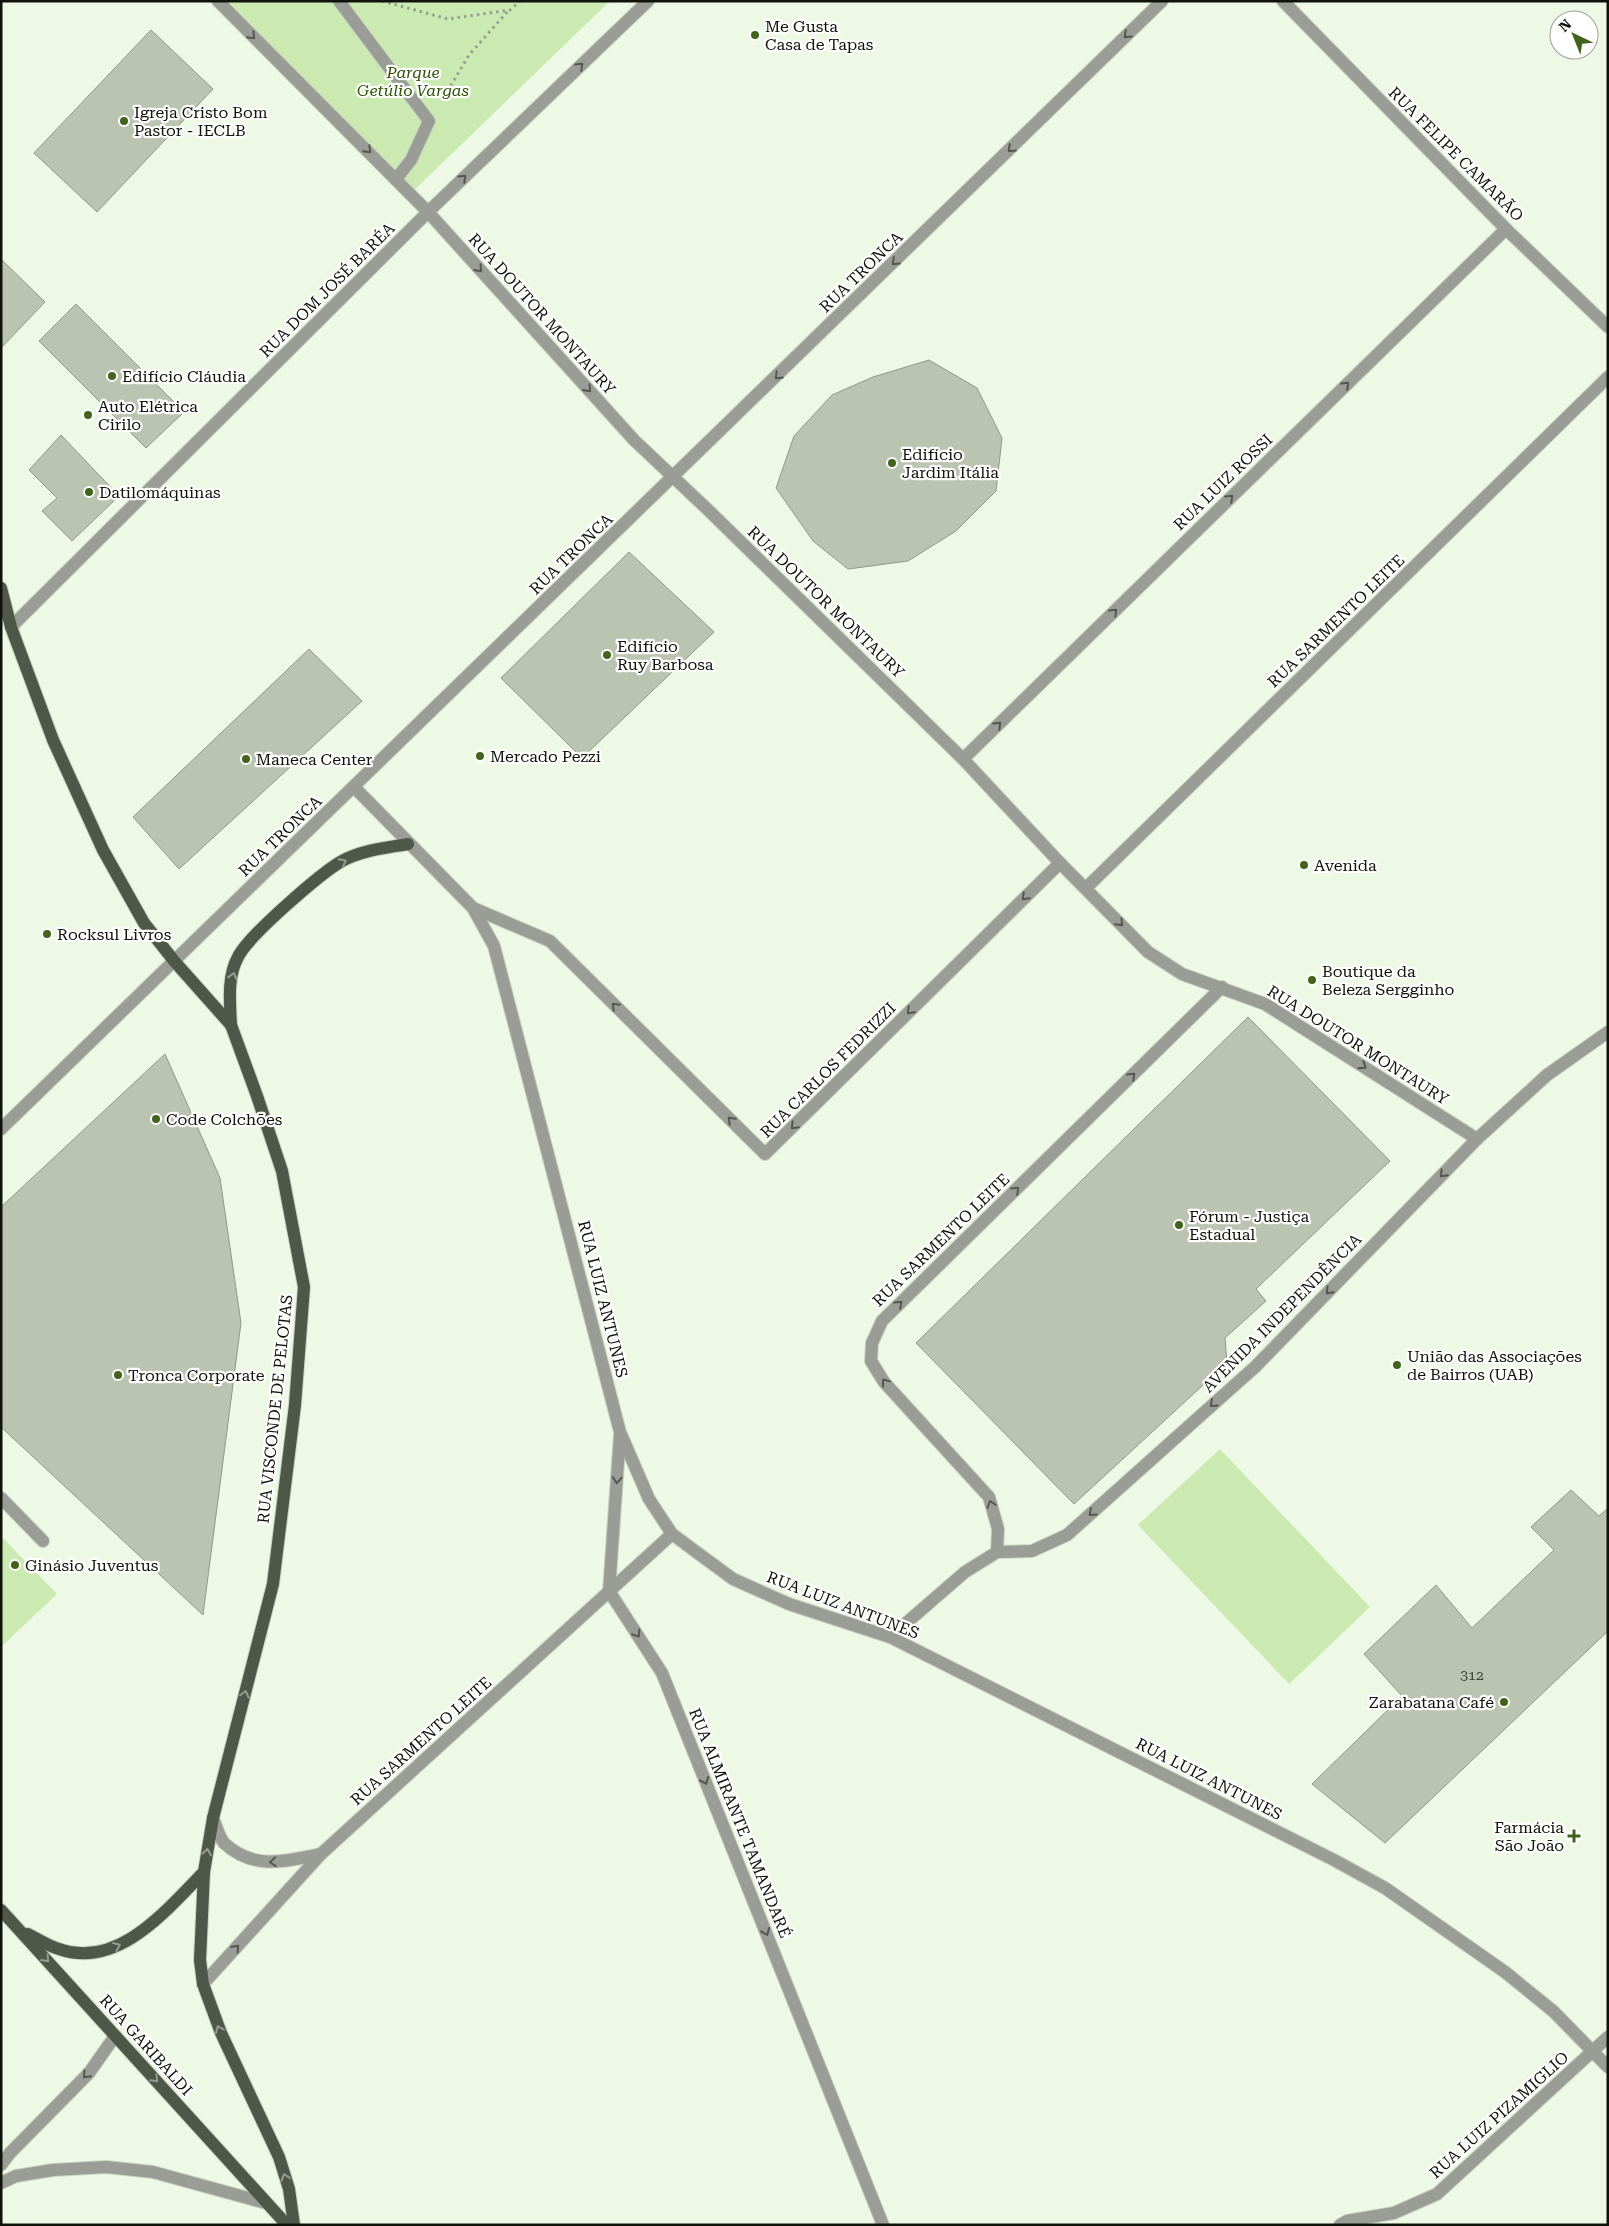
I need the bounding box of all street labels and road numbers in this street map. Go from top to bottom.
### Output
street label: RUA FELIPE CAMARÃO [1385,83,1527,225]
street label: RUA DOM JOSÉ BARÉA [256,218,399,361]
street label: RUA TRONCA [815,227,907,316]
street label: RUA DOUTOR MONTAURY [465,230,619,399]
street label: RUA LUIZ ROSSI [1170,430,1276,534]
street label: RUA TRONCA [525,509,617,598]
street label: RUA DOUTOR MONTAURY [744,522,908,682]
street label: RUA SARMENTO LEITE [1264,551,1408,691]
street label: RUA TRONCA [234,791,326,880]
street label: RUA DOUTOR MONTAURY [1264,981,1452,1109]
street label: RUA CARLOS FEDRIZZI [756,998,900,1142]
street label: RUA SARMENTO LEITE [869,1170,1013,1310]
street label: RUA LUIZ ANTUNES [574,1218,632,1380]
street label: AVENIDA INDEPENDÊNCIA [1199,1229,1366,1396]
street label: RUA VISCONDE DE PELOTAS [254,1294,296,1524]
street label: RUA LUIZ ANTUNES [764,1567,922,1643]
street label: RUA SARMENTO LEITE [347,1673,495,1809]
street label: RUA ALMIRANTE TAMANDARÉ [685,1705,795,1941]
street label: RUA LUIZ ANTUNES [1133,1734,1285,1824]
street label: RUA GARIBALDI [96,1991,196,2099]
street label: RUA LUIZ PIZAMIGLIO [1426,2048,1572,2182]

